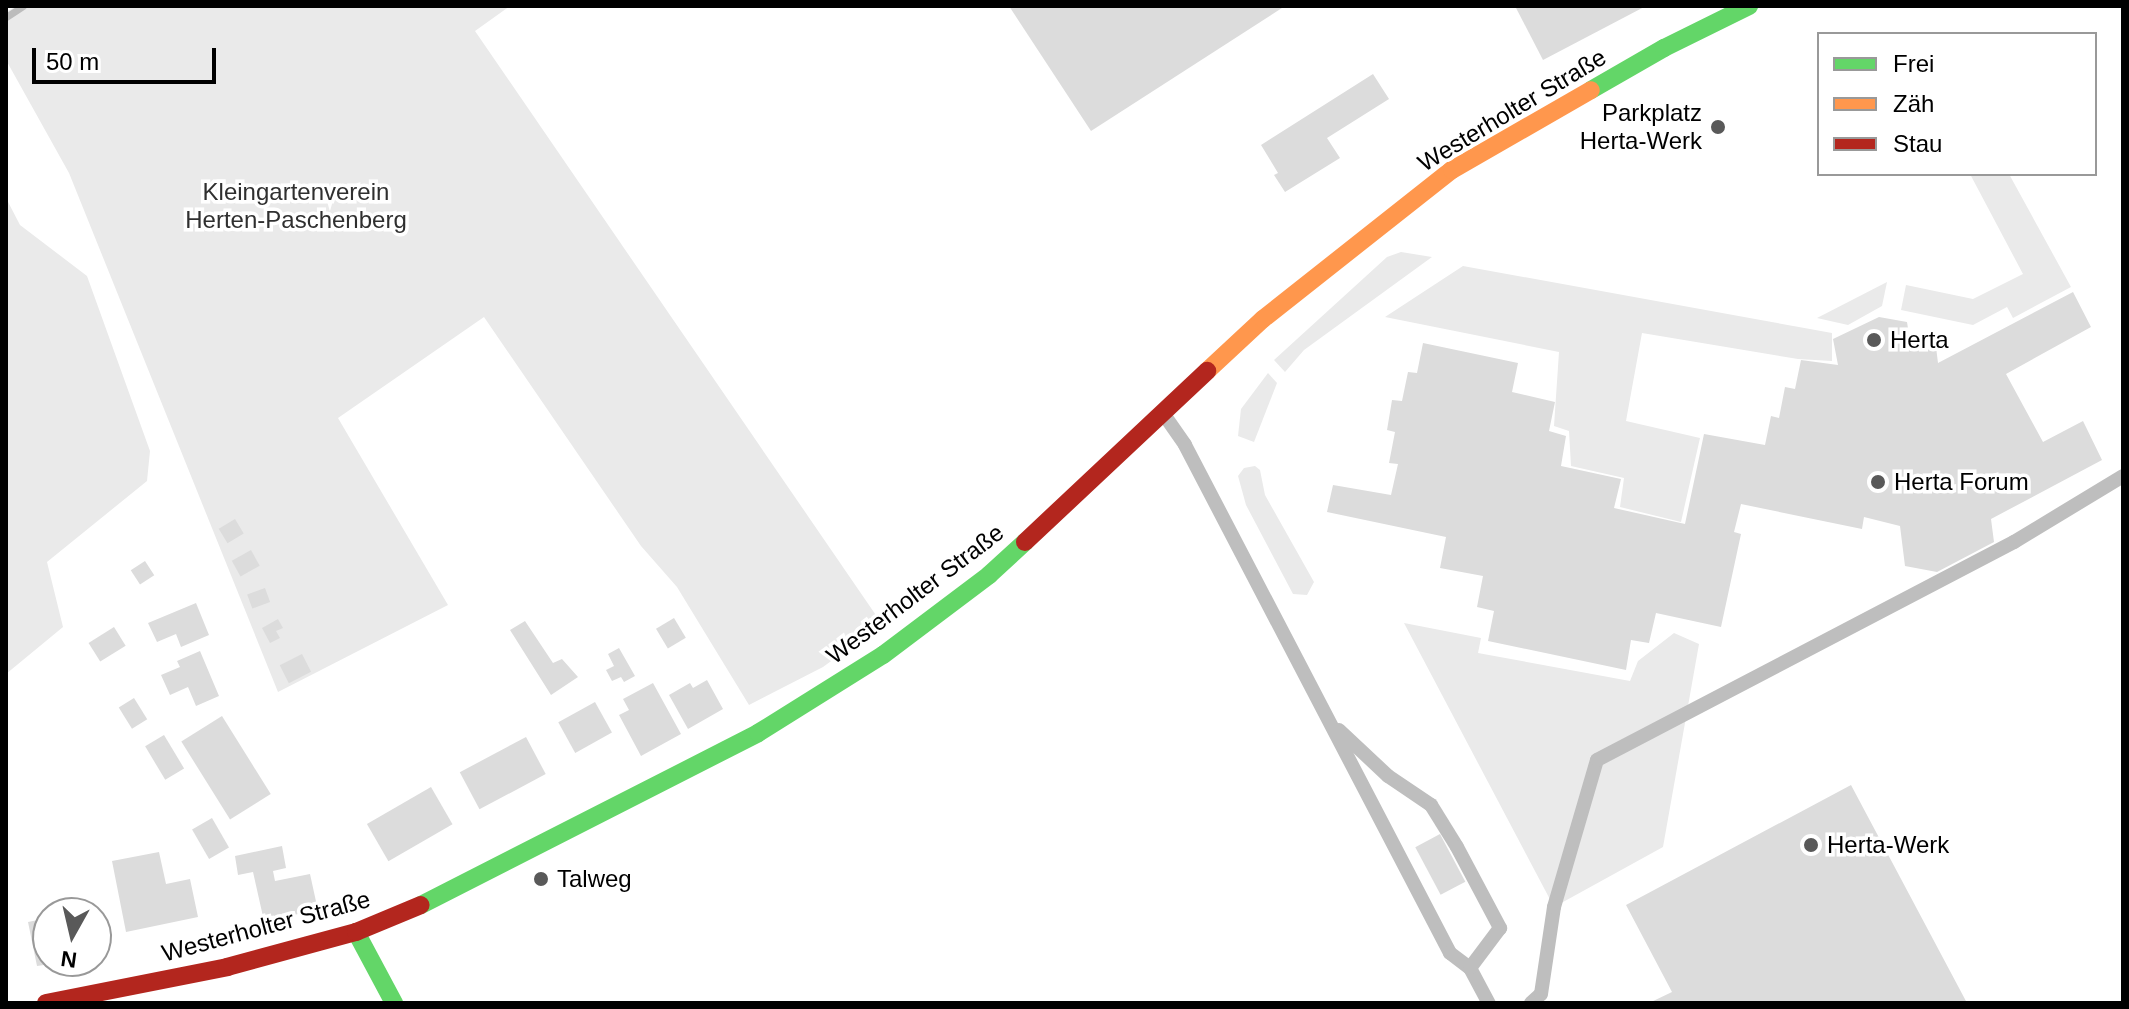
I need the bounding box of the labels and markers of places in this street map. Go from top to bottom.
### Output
place label: Parkplatz Herta-Werk [1580,99,1702,155]
marker: Parkplatz Herta-Werk [1709,118,1727,136]
place label: Herta [1890,326,1949,354]
marker: Herta [1865,331,1883,349]
place label: Herta Forum [1894,468,2029,496]
marker: Herta Forum [1869,473,1887,491]
place label: Herta-Werk [1827,831,1949,859]
marker: Herta-Werk [1802,836,1820,854]
place label: Talweg [557,865,632,893]
marker: Talweg [532,870,550,888]

